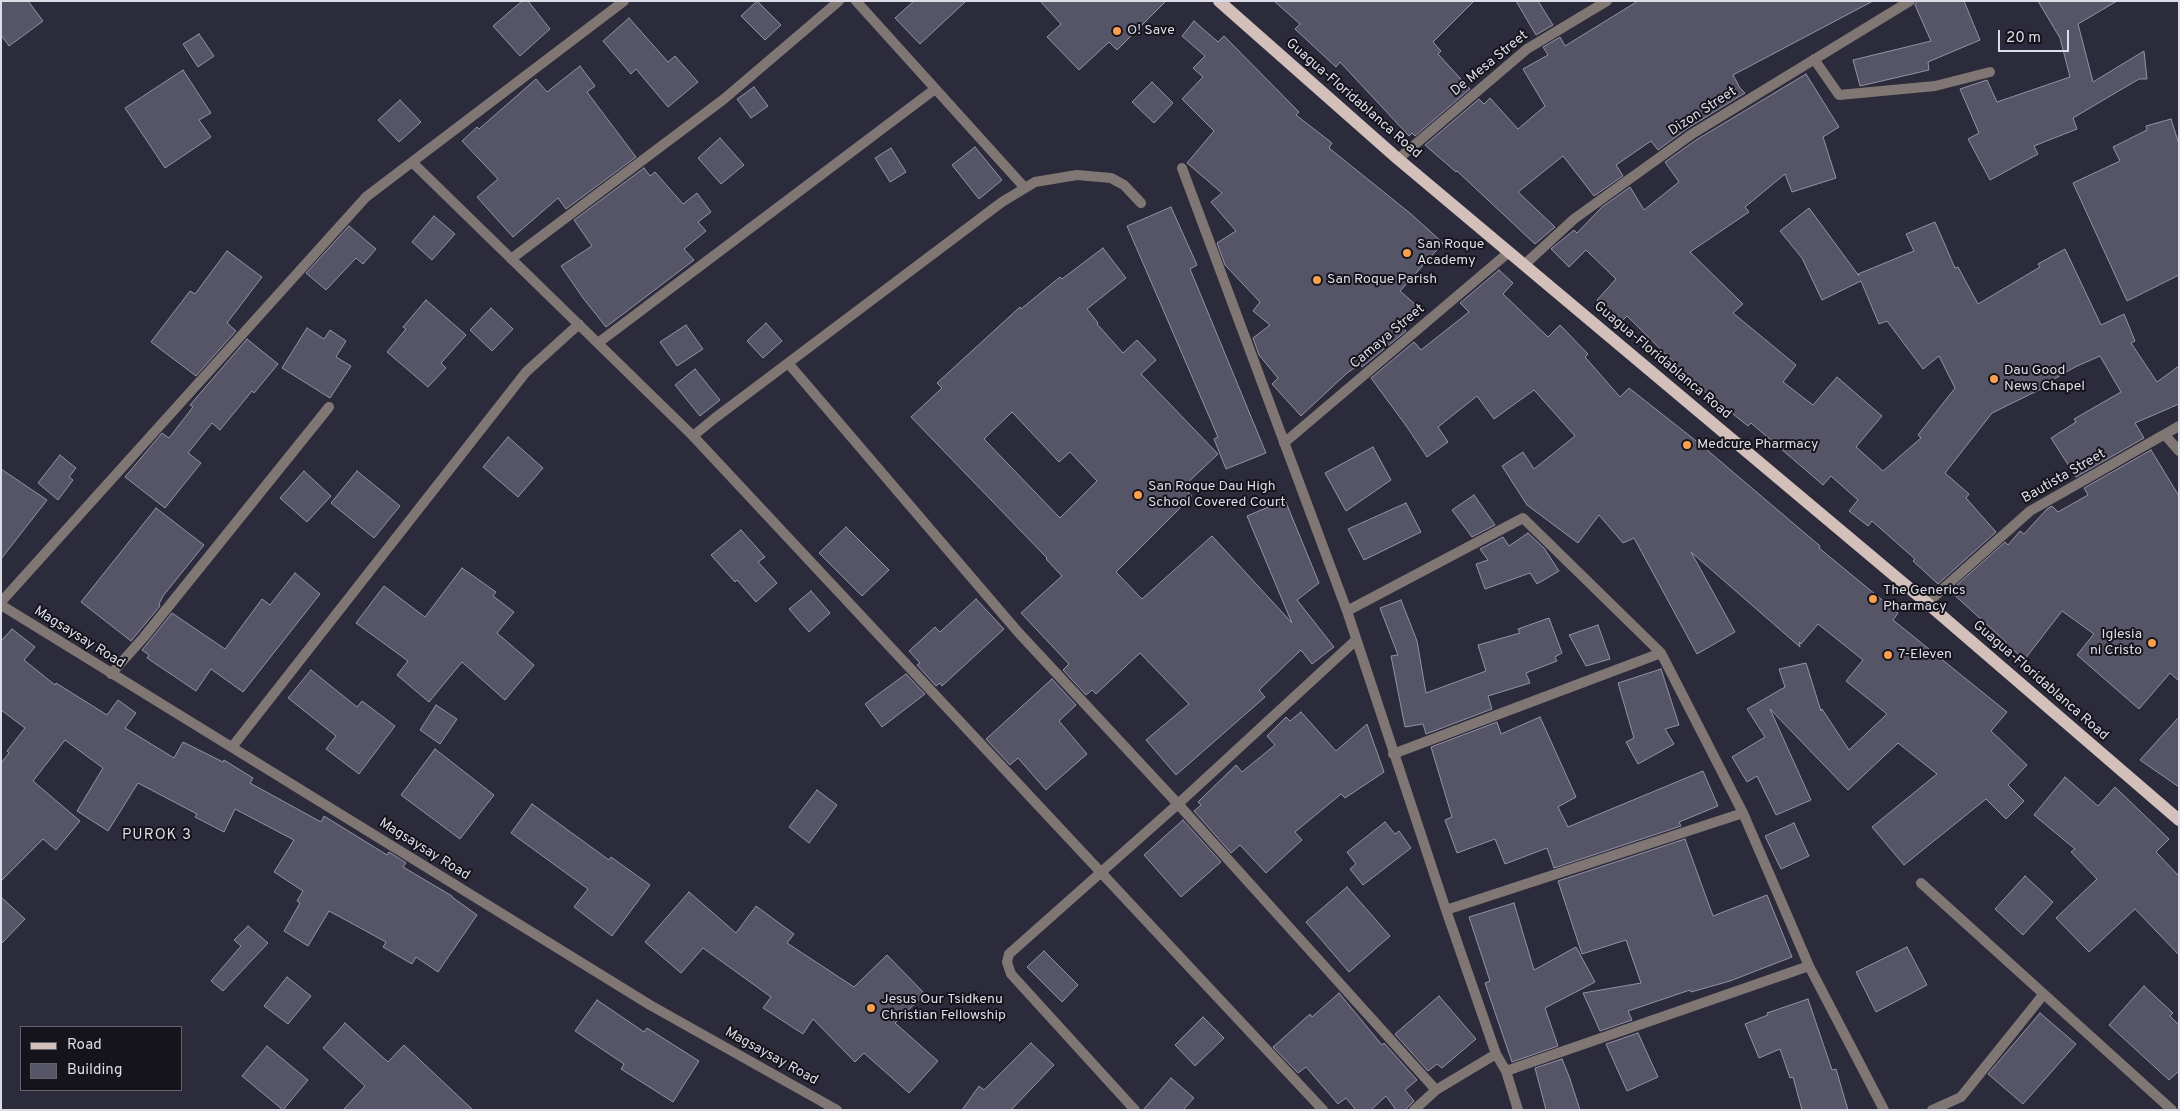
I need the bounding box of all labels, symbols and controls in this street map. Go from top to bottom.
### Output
scale bar [2000,20,2071,52]
place label: O! Save [1127,23,1175,39]
marker: O! Save [1111,25,1123,37]
street label: De Mesa Street [1448,28,1532,100]
text: 20 m [2006,29,2041,48]
street label: Guagua-Floridablanca Road [1282,35,1424,163]
street label: Dizon Street [1666,84,1740,140]
place label: San Roque Academy [1417,237,1484,270]
marker: San Roque Academy [1401,247,1413,259]
place label: San Roque Parish [1327,272,1437,288]
marker: San Roque Parish [1311,274,1323,286]
street label: Guagua-Floridablanca Road [1590,299,1734,423]
street label: Camaya Street [1347,301,1429,373]
place label: Dau Good News Chapel [2004,363,2085,396]
marker: Dau Good News Chapel [1988,373,2000,385]
place label: Medcure Pharmacy [1697,437,1818,453]
marker: Medcure Pharmacy [1681,439,1693,451]
street label: Bautista Street [2019,446,2109,508]
place label: San Roque Dau High School Covered Court [1148,479,1286,512]
marker: San Roque Dau High School Covered Court [1132,489,1144,501]
place label: The Generics Pharmacy [1883,583,1966,616]
marker: The Generics Pharmacy [1867,593,1879,605]
street label: Magsaysay Road [30,603,128,673]
street label: Guagua-Floridablanca Road [1969,617,2111,745]
place label: Iglesia ni Cristo [2090,627,2142,660]
marker: Iglesia ni Cristo [2146,637,2158,649]
place label: 7-Eleven [1898,647,1952,663]
marker: 7-Eleven [1882,649,1894,661]
street label: Magsaysay Road [375,815,473,885]
district label: PUROK 3 [121,827,193,845]
place label: Jesus Our Tsidkenu Christian Fellowship [881,992,1006,1024]
marker: Jesus Our Tsidkenu Christian Fellowship [865,1002,877,1014]
street label: Magsaysay Road [721,1024,821,1090]
legend [20,1026,182,1091]
text: Road [67,1036,102,1055]
text: Building [67,1061,122,1080]

